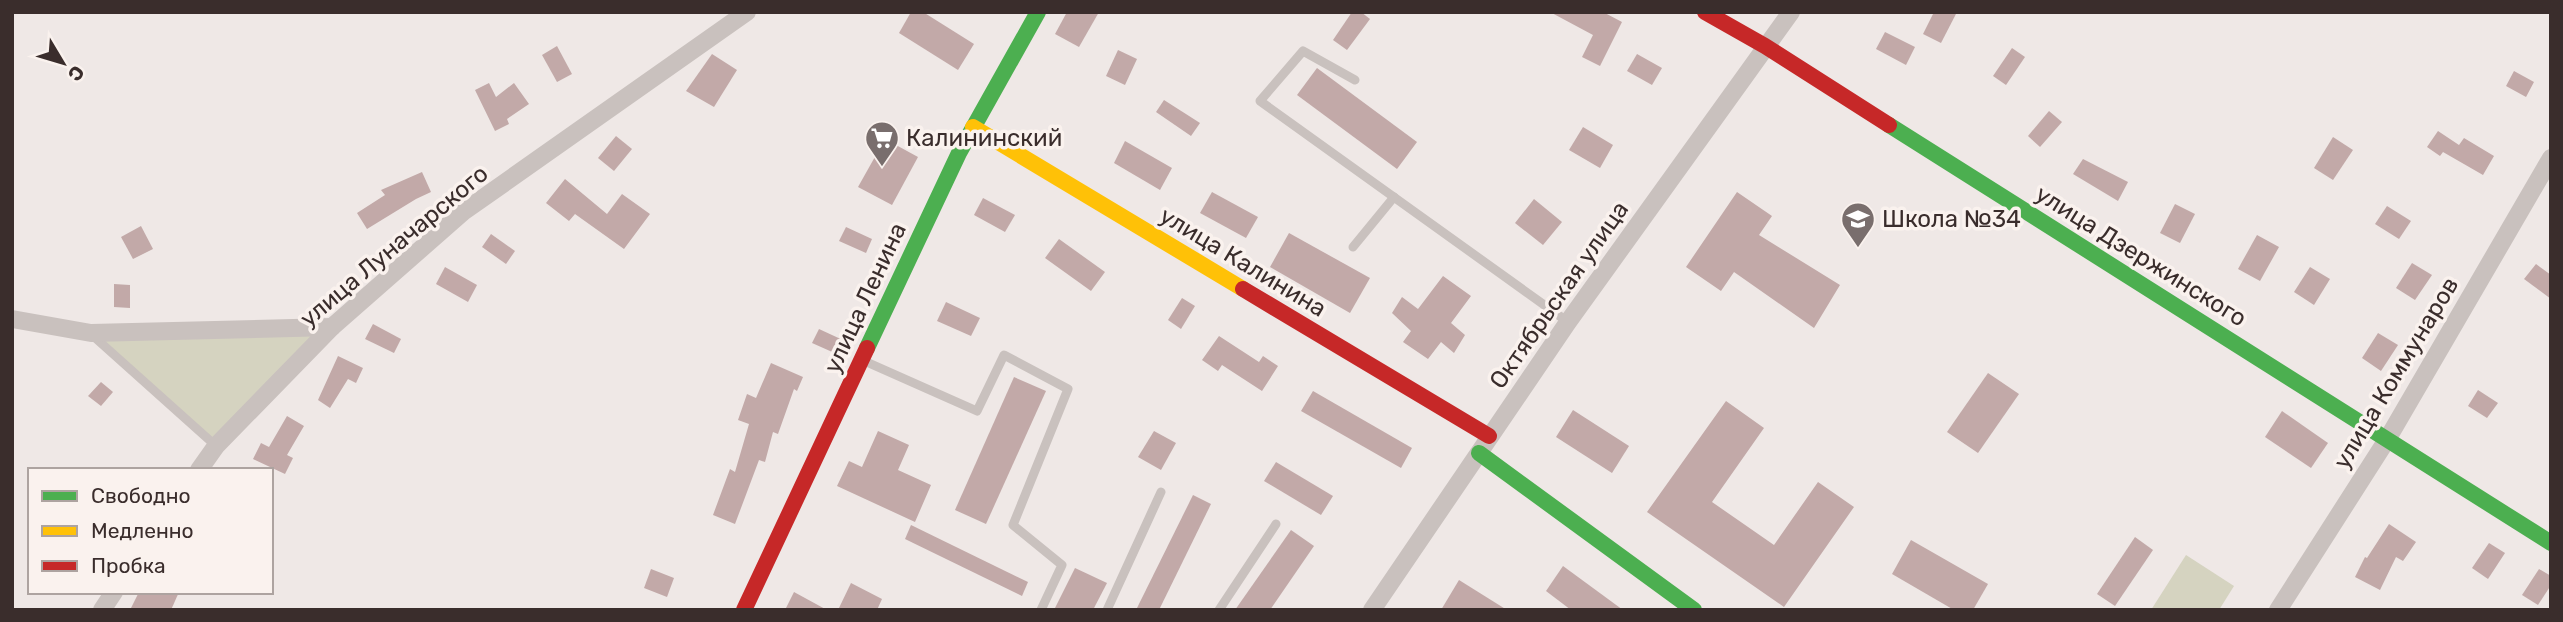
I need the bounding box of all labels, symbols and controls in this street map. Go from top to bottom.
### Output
north arrow [28,28,98,98]
text: С [63,61,89,85]
supermarket icon: Калининский [863,119,901,168]
place label: Калининский [906,124,1062,152]
street label: улица Луначарского [294,159,494,333]
street label: улица Дзержинского [2030,180,2252,332]
street label: Октябрьская улица [1484,196,1634,394]
school or university icon: Школа №34 [1839,200,1877,249]
street label: улица Калинина [1155,201,1331,323]
place label: Школа №34 [1882,205,2021,233]
street label: улица Ленина [818,219,912,377]
street label: улица Коммунаров [2328,272,2464,474]
legend [28,468,273,594]
text: Свободно [91,483,191,508]
text: Медленно [91,518,194,543]
text: Пробка [91,553,166,578]

